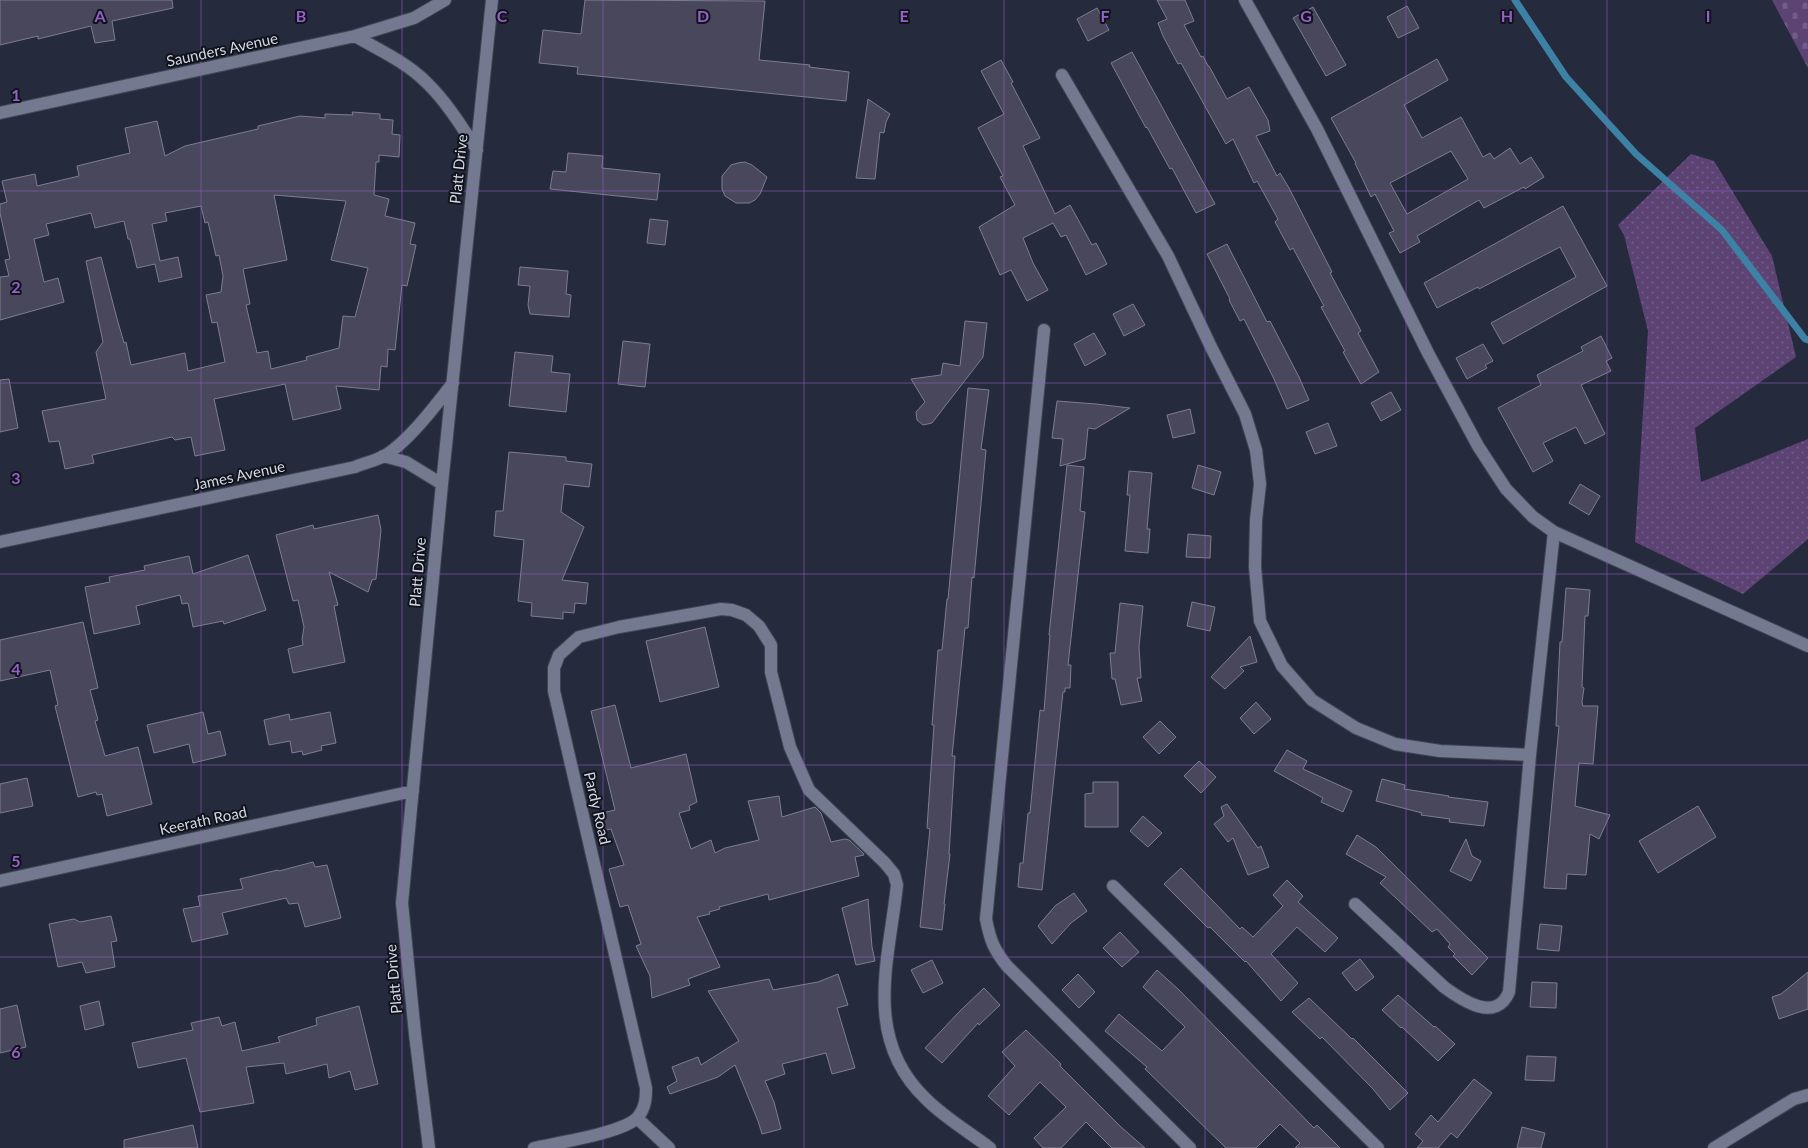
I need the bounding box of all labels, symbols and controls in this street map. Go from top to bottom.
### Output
text: A [93,6,106,25]
text: B [296,6,306,25]
text: C [497,6,508,25]
text: D [697,6,709,25]
text: E [899,6,909,25]
text: F [1100,6,1110,25]
text: G [1300,6,1312,25]
text: H [1501,6,1513,25]
text: I [1706,6,1710,25]
street label: Saunders Avenue [165,28,279,70]
text: 1 [11,85,21,104]
street label: Platt Drive [445,133,471,205]
text: 2 [11,277,21,296]
street label: James Avenue [192,456,287,493]
text: 3 [11,468,21,487]
street label: Platt Drive [405,536,429,608]
text: 4 [11,659,21,678]
street label: Pardy Road [581,770,615,846]
street label: Keerath Road [158,802,248,838]
text: 5 [11,851,21,870]
street label: Platt Drive [381,943,405,1015]
text: 6 [11,1042,21,1061]

